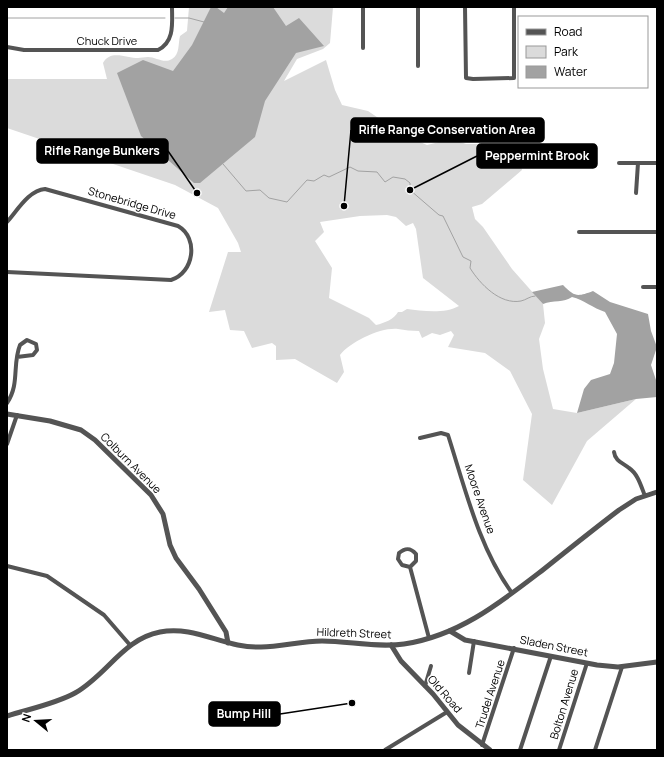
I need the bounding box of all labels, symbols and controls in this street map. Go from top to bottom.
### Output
legend [518,16,648,88]
text: Road [554,23,582,40]
street label: Chuck Drive [77,33,138,48]
text: Park [554,43,579,60]
text: Water [554,63,588,80]
callout: Rifle Range Conservation Area [351,118,544,142]
text: Rifle Range Conservation Area [359,121,535,138]
callout: Rifle Range Bunkers [37,139,168,163]
text: Rifle Range Bunkers [44,142,160,159]
callout: Peppermint Brook [477,144,597,168]
text: Peppermint Brook [485,147,590,164]
street label: Stonebridge Drive [86,183,178,222]
street label: Colburn Avenue [98,429,165,497]
street label: Moore Avenue [462,462,500,536]
street label: Hildreth Street [316,624,392,641]
street label: Sladen Street [519,632,590,659]
street label: Trudel Avenue [471,657,508,730]
street label: Bolton Avenue [546,666,582,741]
street label: Old Road [425,672,466,716]
north arrow [16,701,56,741]
callout: Bump Hill [209,702,280,726]
text: Bump Hill [217,705,271,722]
text: N [18,712,34,724]

